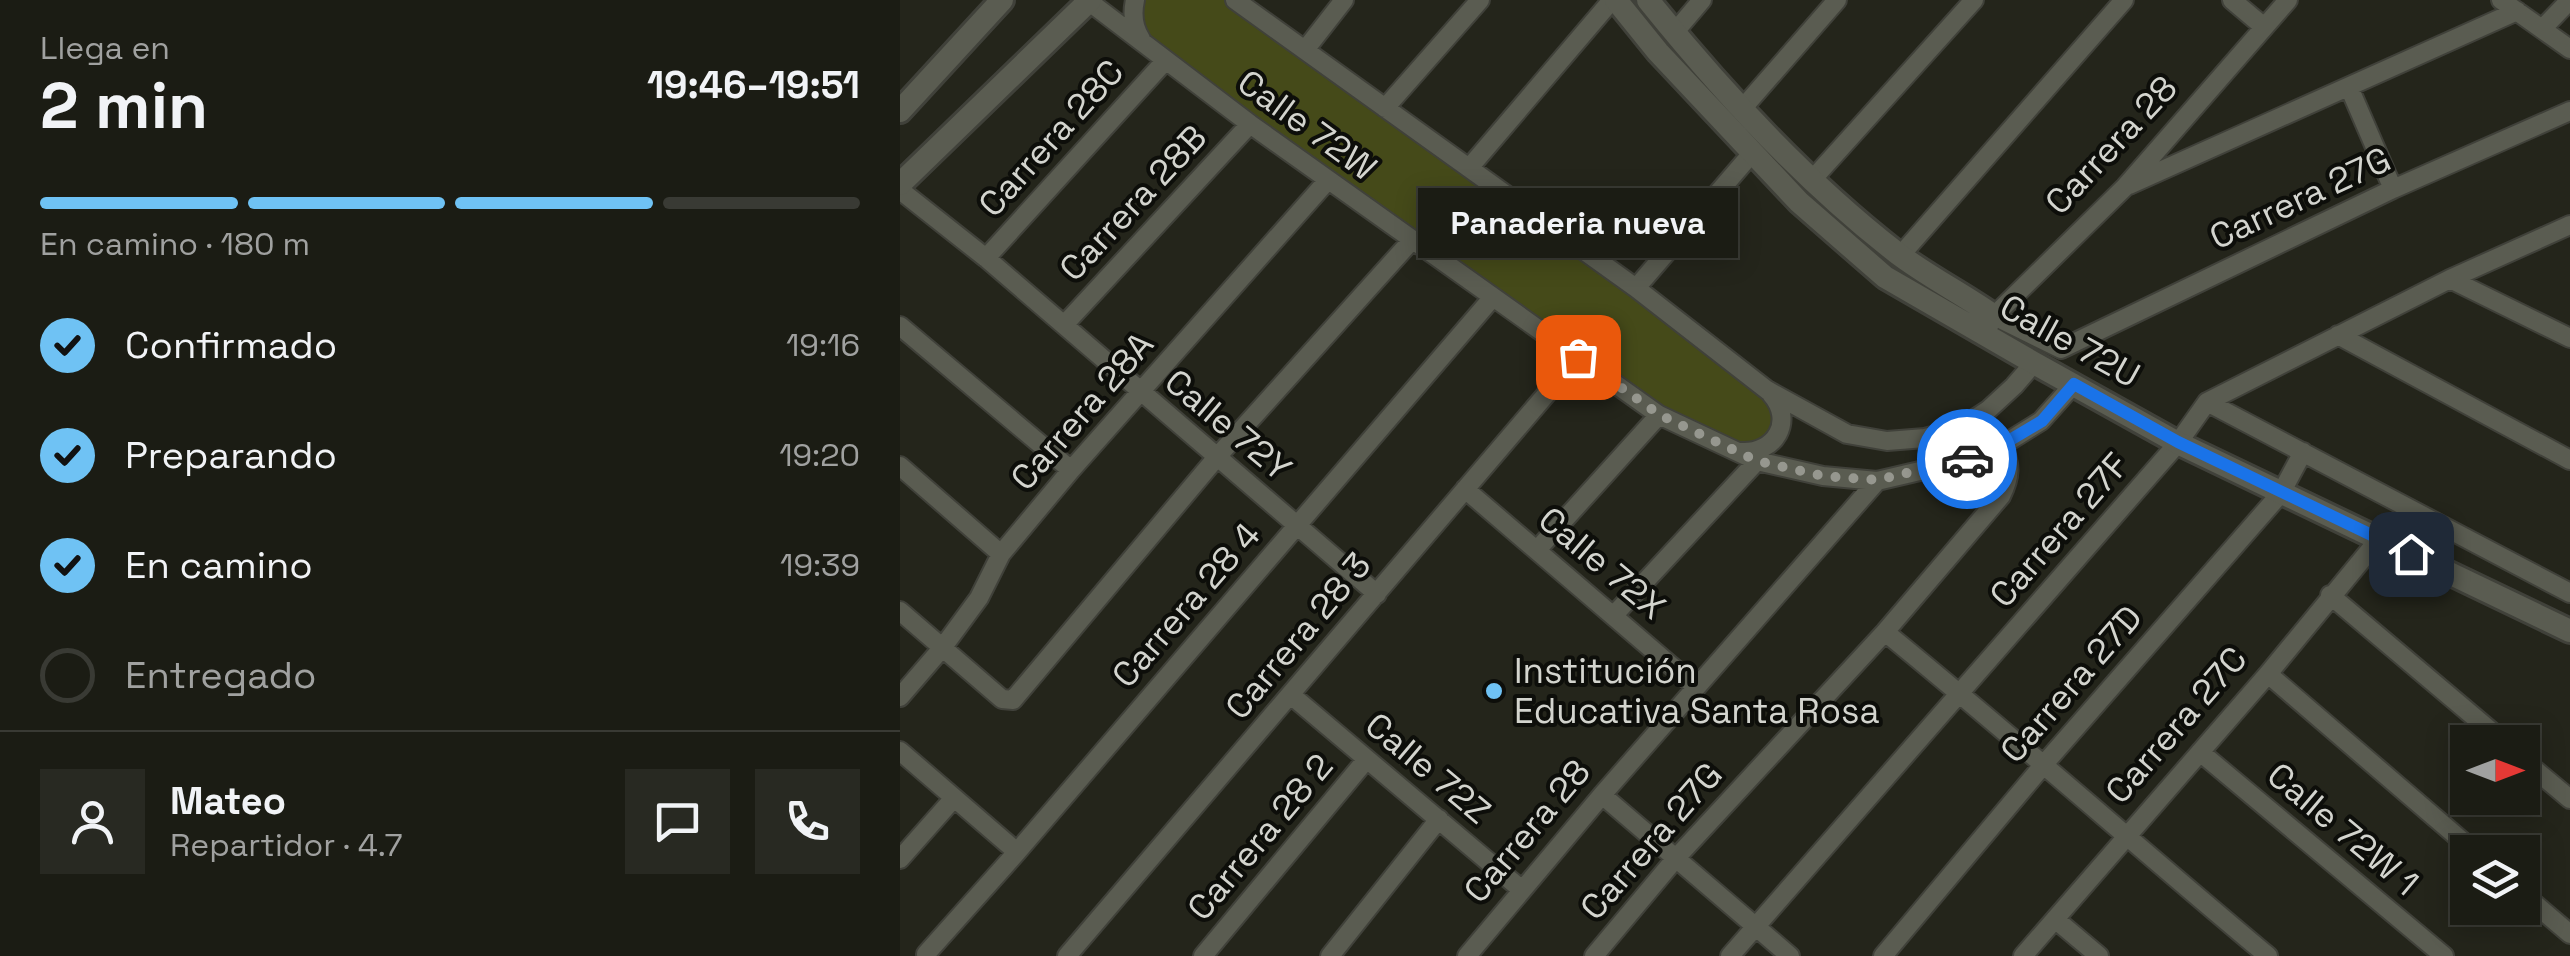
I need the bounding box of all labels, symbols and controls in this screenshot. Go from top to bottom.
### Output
text: Llega en [40,28,170,68]
street label: Carrera 28C [969,50,1133,226]
street label: Calle 72W [1229,60,1385,190]
text: 19:46–19:51 [647,61,860,109]
text: 2 min [40,64,208,147]
street label: Carrera 28 [2036,66,2186,224]
street label: Carrera 28B [1050,116,1216,290]
street label: Carrera 27G [2203,137,2397,259]
callout: Panaderia nueva [1418,187,1738,257]
text: Panaderia nueva [1451,203,1705,243]
text: En camino · 180 m [40,224,310,264]
street label: Calle 72U [1992,285,2148,397]
pin [1536,315,1621,400]
icon: check [40,318,95,373]
text: Confirmado [125,321,337,369]
street label: Carrera 28A [1001,323,1163,499]
text: 19:16 [786,325,860,365]
icon: bag [1551,330,1606,385]
street label: Calle 72Y [1156,360,1300,490]
courier [1917,409,2017,509]
icon: check [40,428,95,483]
text: Preparando [125,431,337,479]
icon: car [1940,432,1995,487]
text: 19:20 [779,435,860,475]
street label: Carrera 27F [1980,444,2138,616]
street label: Calle 72X [1530,497,1674,629]
pin [2369,512,2454,597]
street label: Carrera 28 4 [1102,513,1270,697]
icon: home [2384,527,2439,582]
icon: check [40,538,95,593]
text: En camino [125,541,313,589]
street label: Carrera 28 3 [1216,544,1380,728]
text: 19:39 [780,545,860,585]
street label: Carrera 27D [1991,596,2151,772]
street label: Carrera 27C [2096,637,2256,813]
place label: Institución Educativa Santa Rosa [1514,649,1880,733]
text: Entregado [125,651,316,699]
marker: Institución Educativa Santa Rosa [1483,680,1505,702]
street label: Calle 72Z [1356,703,1500,833]
north arrow [2450,725,2540,815]
map controls [2450,725,2540,925]
street label: Carrera 28 2 [1178,745,1342,929]
street label: Carrera 28 [1454,750,1600,912]
street label: Carrera 27G [1571,753,1731,929]
street label: Calle 72W 1 [2258,753,2428,905]
button: person [40,769,145,874]
button: chat [625,769,730,874]
button: phone [755,769,860,874]
text: Mateo [170,777,286,825]
text: Repartidor · 4.7 [170,825,403,865]
button: layers [2450,835,2540,925]

